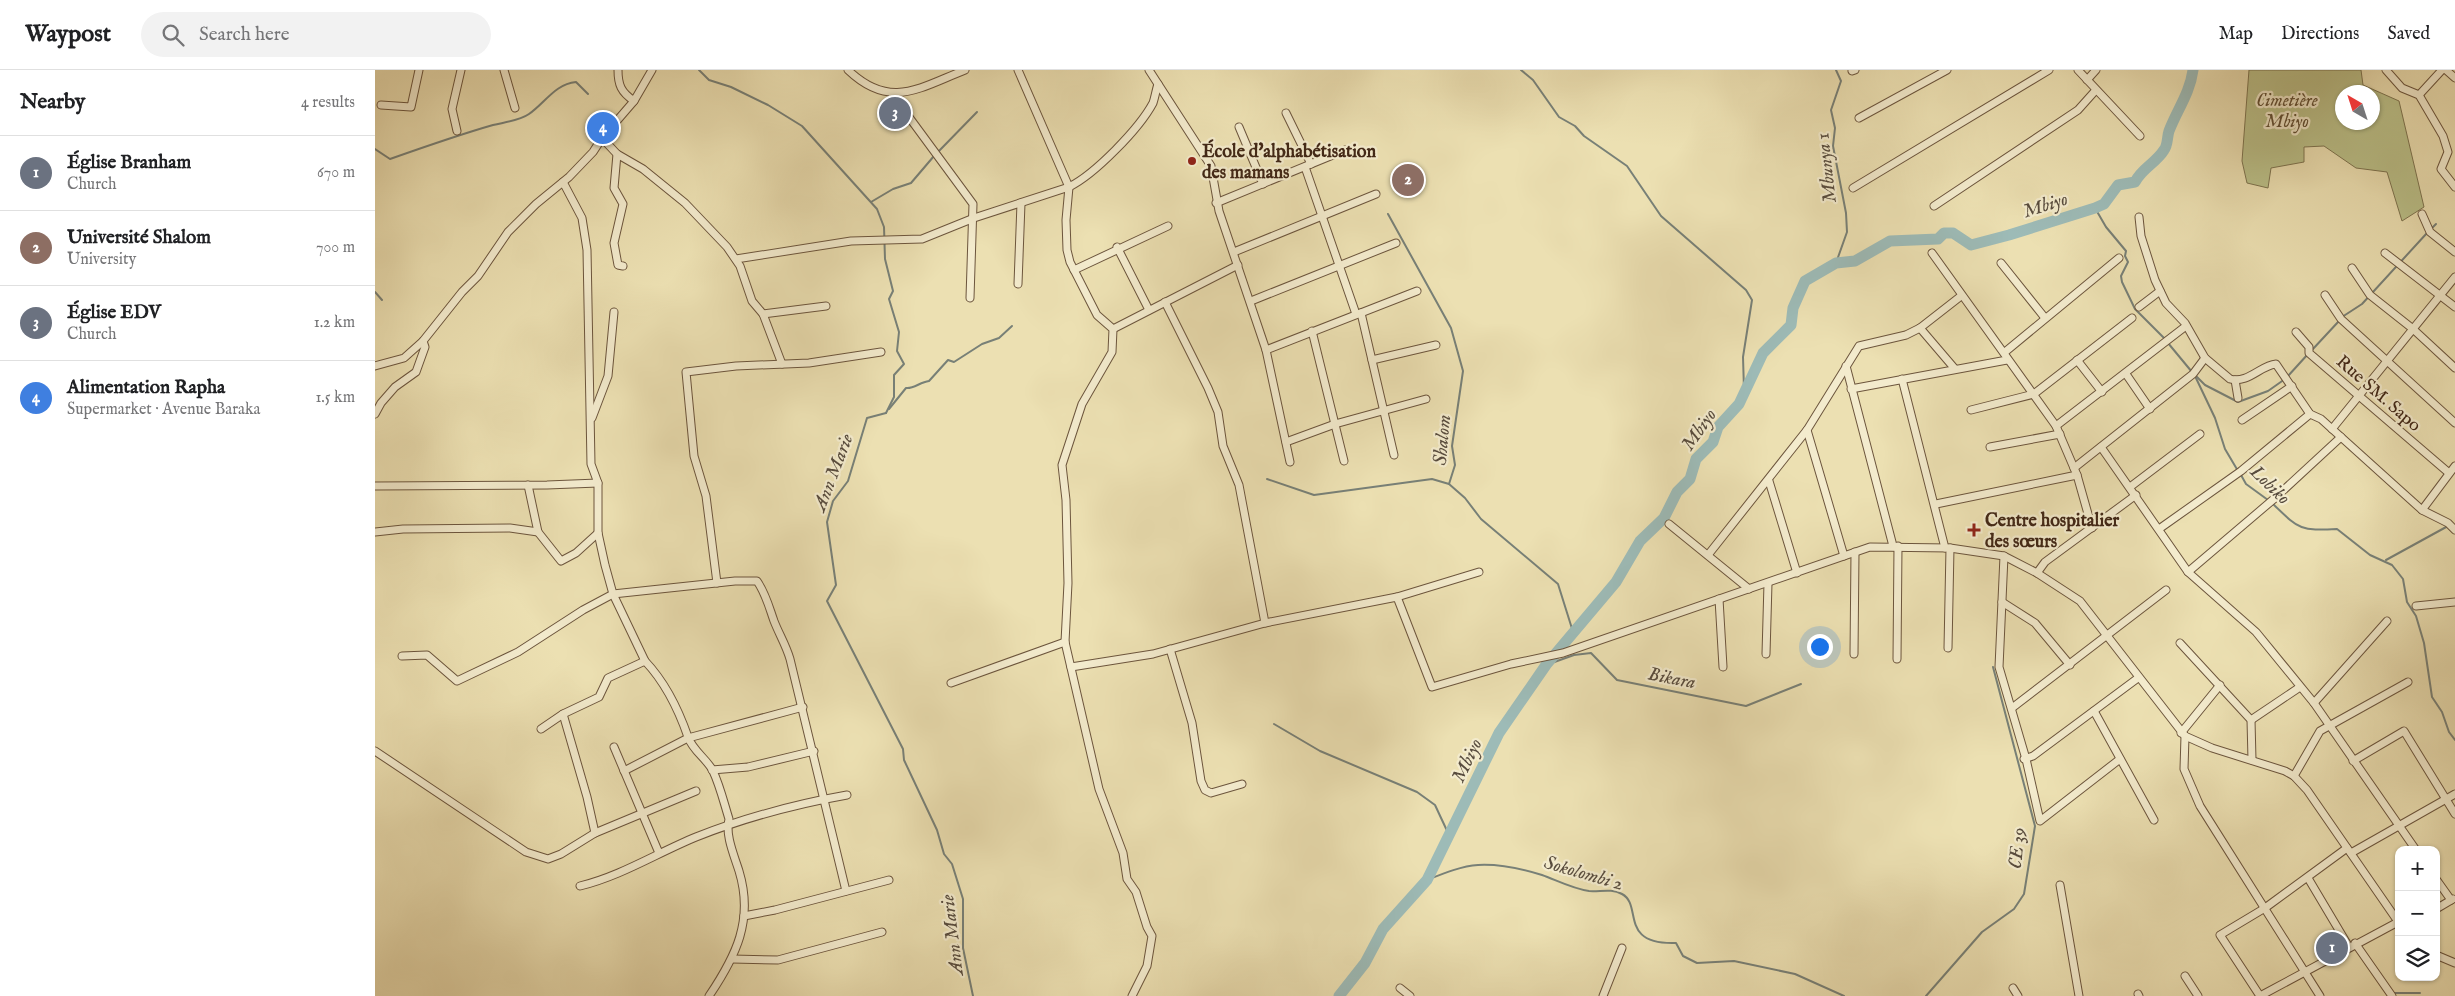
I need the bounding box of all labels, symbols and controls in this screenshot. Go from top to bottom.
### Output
search box [141,12,491,57]
text: Waypost [25,19,111,50]
icon: search [159,21,187,49]
text: Search here [199,23,290,47]
text: Map [2219,23,2253,46]
text: Directions [2281,23,2359,46]
text: Saved [2387,23,2430,46]
north arrow [2335,85,2380,130]
text: Nearby [20,89,85,116]
park label: Cimetière Mbiyo [2256,90,2318,134]
text: 4 results [301,93,355,113]
pin: 3 [879,94,911,132]
pin: 4 [587,109,619,147]
water label: Mbunya 1 [1811,132,1843,204]
place label: École d'alphabétisation des mamans [1202,139,1376,185]
text: Église Branham [67,151,191,175]
marker: École d'alphabétisation des mamans [1186,155,1198,167]
pin: 2 [1392,161,1424,199]
text: 1 [33,163,39,183]
text: 670 m [317,163,355,183]
text: Church [67,175,116,195]
water label: Mbiyo [2020,188,2071,224]
text: Université Shalom [67,226,211,250]
text: 2 [32,238,40,258]
text: 700 m [316,238,355,258]
text: University [67,250,136,270]
text: Église EDV [67,301,161,325]
text: 3 [33,313,39,333]
text: 1.2 km [314,313,355,333]
text: Church [67,325,116,345]
street label: Rue SM. Sapo [2331,351,2426,438]
text: Alimentation Rapha [67,376,225,400]
text: 4 [32,388,40,408]
text: 1.5 km [315,388,355,408]
text: Supermarket · Avenue Baraka [67,400,260,420]
water label: Mbiyo [1677,404,1723,456]
water label: Shalom [1429,414,1457,466]
water label: Ann Marie [807,430,860,517]
water label: Lobiko [2244,460,2295,510]
place label: Centre hospitalier des sœurs [1985,510,2120,554]
marker: Centre hospitalier des sœurs [1967,523,1981,537]
your location [1807,634,1833,660]
water label: Bikara [1646,663,1697,695]
water label: Mbiyo [1447,735,1489,787]
water label: CE 39 [2004,826,2032,870]
map controls [2395,846,2440,981]
button: + [2395,846,2440,891]
water label: Sokolombi 2 [1541,851,1626,897]
button: − [2395,891,2440,936]
water label: Ann Marie [936,893,970,978]
pin: 1 [2316,929,2348,967]
button: layers [2395,936,2440,981]

